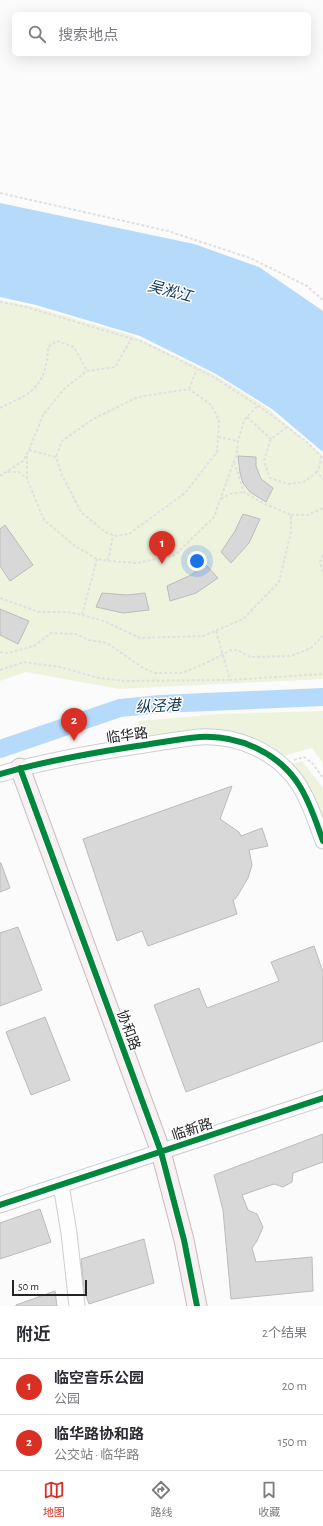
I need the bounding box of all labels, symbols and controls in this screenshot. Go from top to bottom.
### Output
search box [12,12,311,56]
icon: search [26,23,48,45]
text: 搜索地点 [58,28,118,43]
water label: 吴淞江 [146,277,196,305]
pin: 1 [149,531,175,564]
your location [187,551,207,571]
water label: 纵泾港 [135,697,183,715]
pin: 2 [61,708,87,741]
street label: 临华路 [105,724,149,746]
street label: 协和路 [114,1008,143,1052]
street label: 临新路 [170,1115,214,1143]
scale bar [12,1278,87,1297]
text: 50 m [18,1281,39,1292]
text: 附近 [16,1326,50,1343]
text: 2个结果 [262,1327,307,1340]
text: 临空音乐公园 [54,1371,144,1386]
text: 1 [27,1380,31,1393]
text: 20 m [282,1380,307,1393]
text: 公园 [54,1393,80,1406]
text: 临华路协和路 [54,1427,144,1442]
text: 2 [26,1436,32,1449]
text: 150 m [278,1436,307,1449]
text: 公交站 · 临华路 [54,1449,139,1462]
tab: 地图 [43,1479,65,1519]
tab: 路线 [150,1479,172,1519]
tab: 收藏 [258,1479,280,1519]

